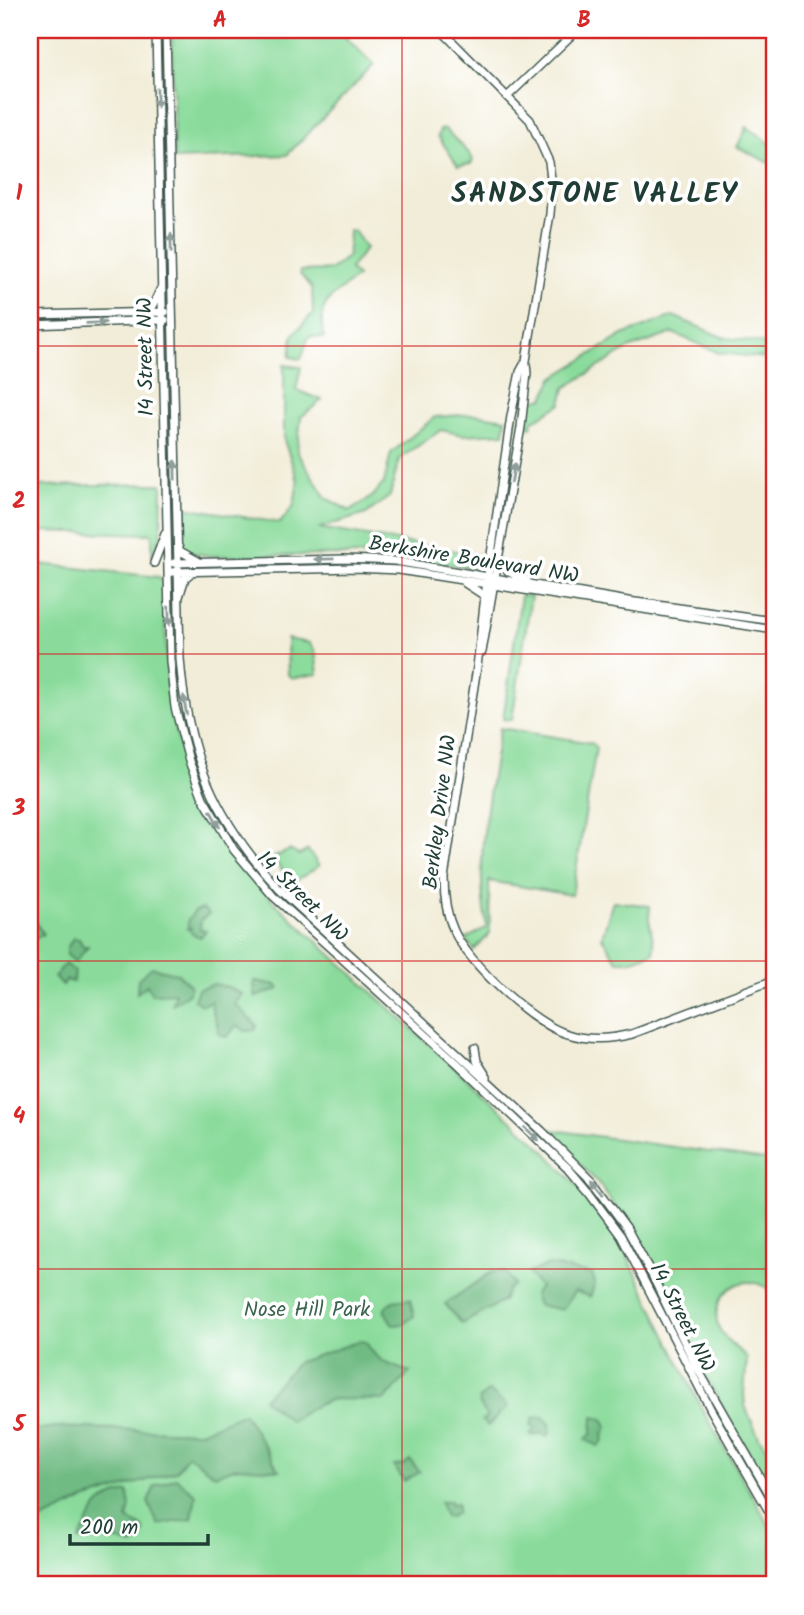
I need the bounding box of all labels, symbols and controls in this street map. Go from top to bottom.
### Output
text: A [213,3,227,39]
text: B [577,3,591,39]
one-way arrow [152,87,163,109]
district label: SANDSTONE VALLEY [451,172,739,217]
text: 1 [16,176,23,212]
one-way arrow [166,232,177,254]
street label: 14 Street NW [129,297,164,417]
one-way arrow [85,317,107,328]
one-way arrow [169,459,181,481]
one-way arrow [508,462,519,484]
text: 2 [12,484,26,520]
street label: Berkshire Boulevard NW [366,528,581,593]
one-way arrow [312,553,334,565]
one-way arrow [163,606,174,628]
one-way arrow [179,694,190,716]
street label: Berkley Drive NW [415,733,466,891]
text: 3 [12,791,26,827]
one-way arrow [209,810,221,829]
street label: 14 Street NW [248,843,356,951]
text: 4 [13,1099,26,1135]
one-way arrow [523,1126,541,1142]
one-way arrow [589,1179,604,1197]
street label: 14 Street NW [640,1257,723,1378]
park label: Nose Hill Park [244,1294,370,1327]
text: 5 [12,1407,27,1443]
scale bar [70,1503,208,1547]
text: 200 m [80,1512,138,1545]

